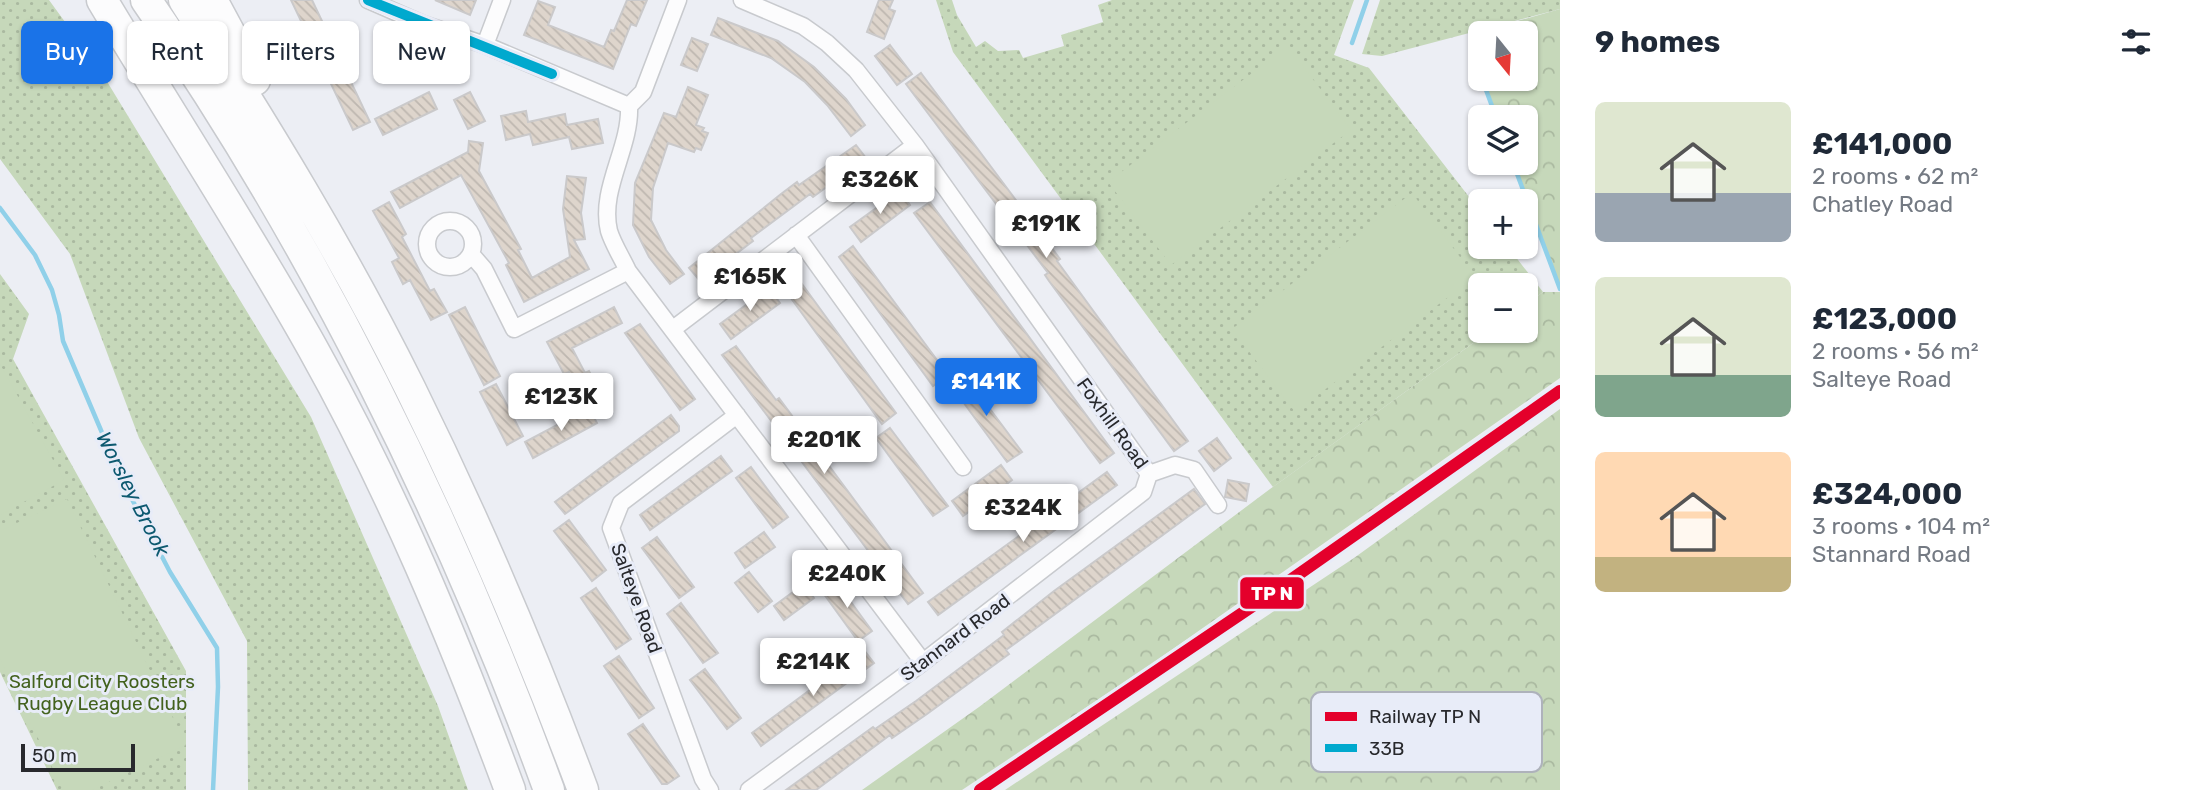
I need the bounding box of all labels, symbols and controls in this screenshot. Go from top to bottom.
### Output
chip: Buy [21,21,113,84]
chip: Rent [127,21,228,84]
chip: Filters [242,21,359,84]
chip: New [373,21,470,84]
north arrow [1468,21,1538,91]
map controls [1468,21,1538,343]
icon: filters [2117,23,2155,61]
text: 9 homes [1595,24,1720,60]
button: layers [1468,105,1538,175]
text: £141,000 [1812,126,1953,162]
icon: home [1651,130,1735,214]
pin: £326K [831,156,929,216]
text: 2 rooms · 62 m² [1812,162,1978,190]
text: £326K [842,165,918,193]
button: + [1468,189,1538,259]
text: Chatley Road [1812,190,1953,218]
pin: £191K [997,201,1095,260]
text: £191K [1011,209,1081,237]
pin: £165K [701,254,799,313]
text: £165K [713,262,787,290]
button: − [1468,273,1538,343]
text: £123,000 [1812,301,1957,337]
icon: home [1651,305,1735,389]
text: 2 rooms · 56 m² [1812,337,1979,365]
pin: £141K [937,358,1035,418]
text: Salteye Road [1812,365,1951,393]
text: £141K [951,367,1021,395]
street label: Foxhill Road [1072,373,1153,473]
pin: £123K [512,374,610,433]
text: £123K [524,382,598,410]
pin: £201K [775,416,873,476]
text: £201K [787,425,861,453]
water label: Worsley Brook [91,427,176,561]
text: £324,000 [1812,476,1962,512]
icon: home [1651,480,1735,564]
pin: £324K [974,484,1072,544]
text: £324K [984,493,1062,521]
text: 3 rooms · 104 m² [1812,512,1990,540]
street label: Salteye Road [606,540,667,656]
text: Stannard Road [1812,540,1971,568]
pin: £240K [798,550,896,610]
text: £240K [808,559,886,587]
line badge: TP N [1239,576,1305,610]
text: TP N [1251,582,1293,605]
street label: Stannard Road [896,589,1015,686]
pin: £214K [764,638,862,698]
text: £214K [776,647,850,675]
park label: Salford City Roosters Rugby League Club [9,670,195,715]
legend [1311,692,1542,772]
text: Railway TP N [1369,705,1481,728]
text: 33B [1369,737,1405,760]
scale bar [21,741,135,773]
text: 50 m [32,744,77,767]

